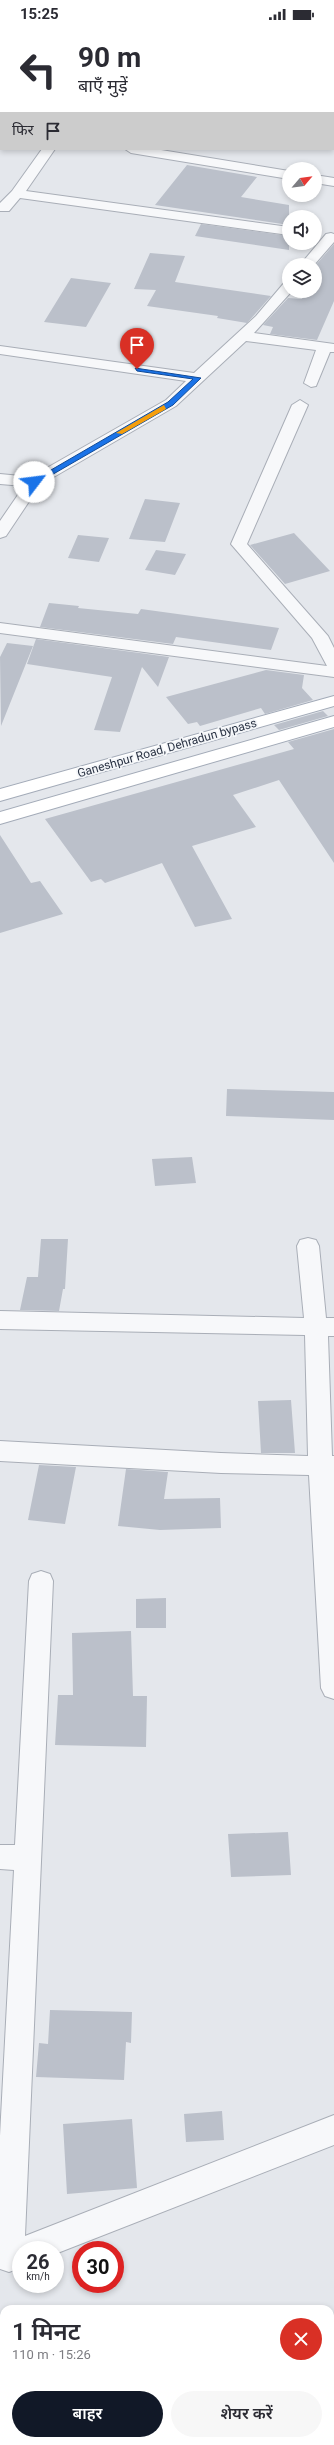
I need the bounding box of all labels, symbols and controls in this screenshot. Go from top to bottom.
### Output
text: 15:25 [20,5,59,23]
text: 90 m [78,41,141,74]
icon: left [12,44,64,96]
text: बाएँ मुड़ें [78,75,128,96]
icon: arrive [42,120,64,142]
text: फिर [12,121,34,139]
north arrow [282,162,322,202]
map controls [282,162,322,298]
button: sound [282,210,322,250]
button: layers [282,258,322,298]
pin [120,328,154,369]
icon: arrive [126,334,148,356]
position arrow [13,461,55,503]
street label: Ganeshpur Road, Dehradun bypass [76,716,258,780]
speed limit sign: 30 [72,2241,124,2293]
text: 26 [27,2250,49,2274]
text: km/h [26,2271,50,2282]
text: 1 मिनट [12,2318,80,2346]
button: close [280,2318,322,2360]
text: 110 m · 15:26 [12,2347,91,2362]
button: बाहर [12,2391,163,2437]
button: शेयर करें [171,2391,322,2437]

